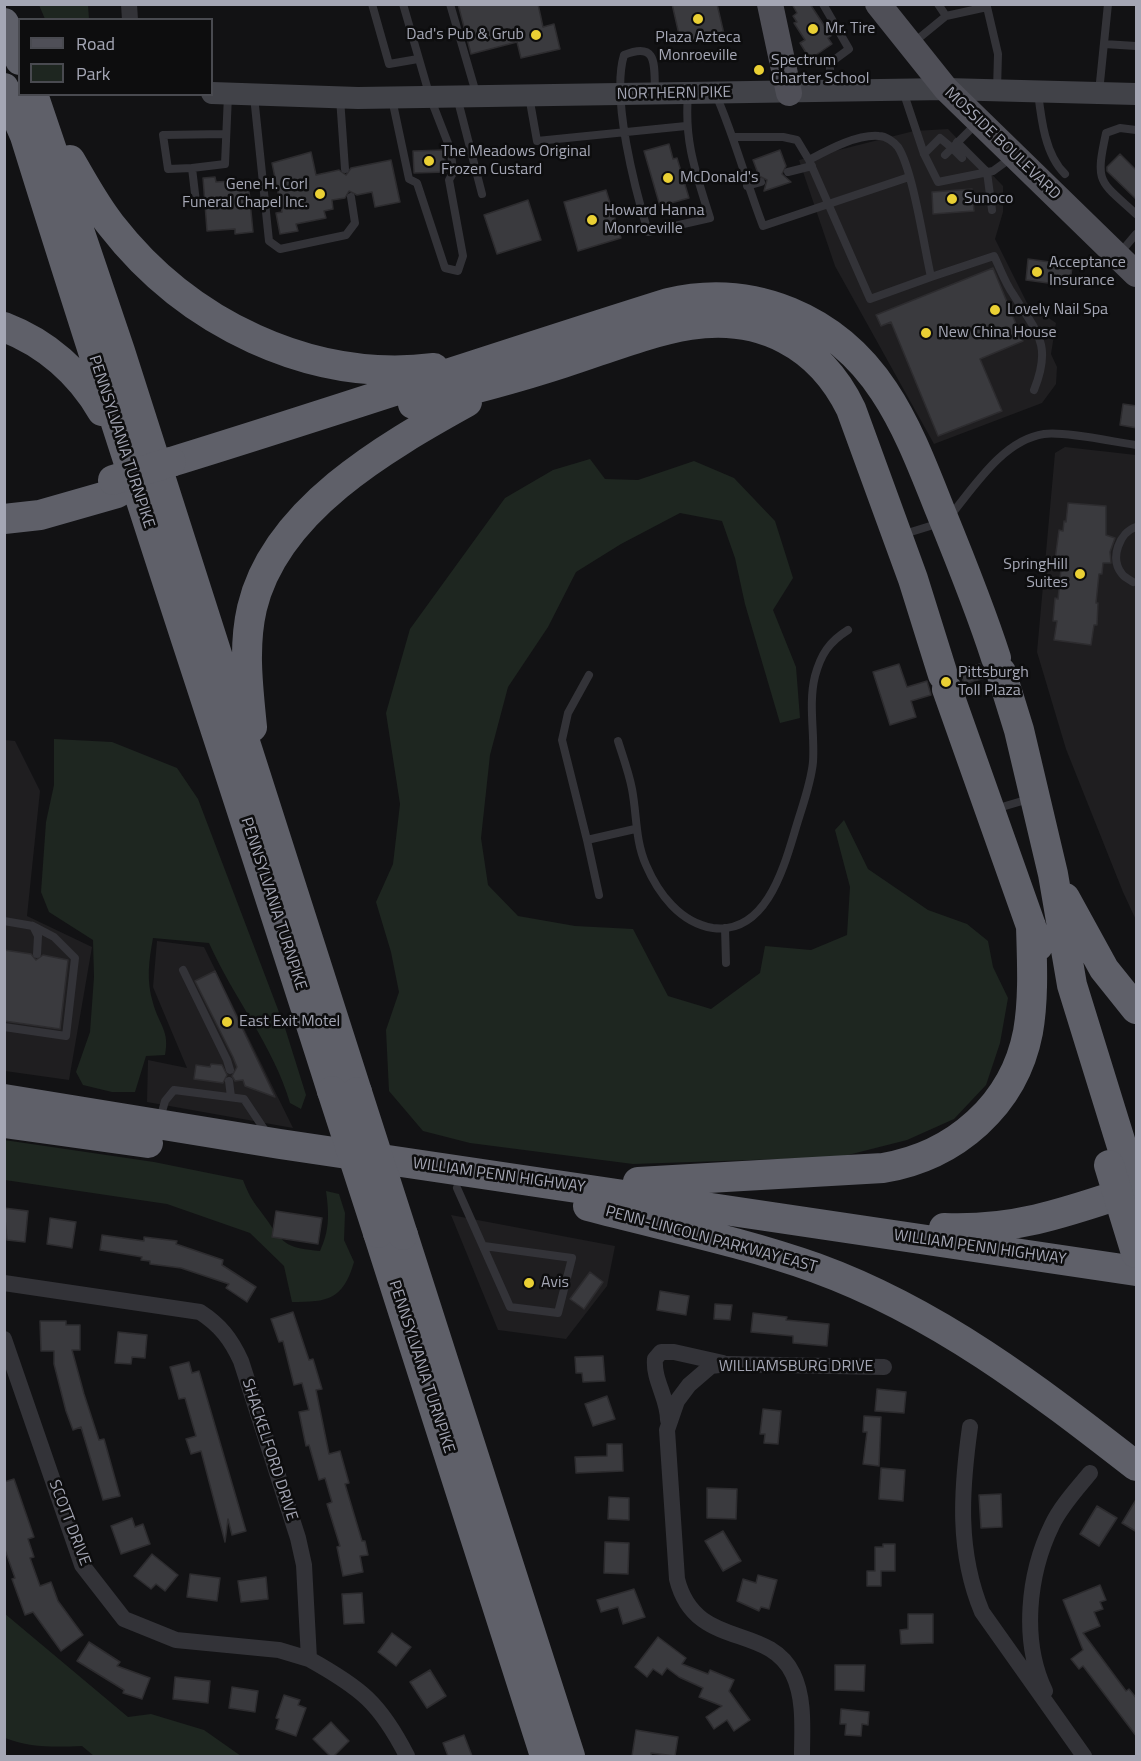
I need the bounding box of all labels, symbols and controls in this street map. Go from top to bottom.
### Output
marker: Plaza Azteca Monroeville [691,12,705,26]
legend [18,18,213,96]
place label: Mr. Tire [825,19,875,39]
marker: Mr. Tire [806,22,820,36]
place label: Dad's Pub & Grub [406,25,524,45]
marker: Dad's Pub & Grub [529,28,543,42]
place label: Plaza Azteca Monroeville [655,28,741,66]
text: Road [76,30,115,57]
place label: Spectrum Charter School [771,51,869,89]
text: Park [76,60,110,87]
marker: Spectrum Charter School [752,63,766,77]
street label: NORTHERN PIKE [616,83,732,105]
street label: MOSSIDE BOULEVARD [940,84,1064,204]
place label: The Meadows Original Frozen Custard [441,142,591,180]
marker: The Meadows Original Frozen Custard [422,154,436,168]
place label: McDonald's [680,168,759,188]
marker: McDonald's [661,171,675,185]
place label: Gene H. Corl Funeral Chapel Inc. [182,175,308,213]
marker: Gene H. Corl Funeral Chapel Inc. [313,187,327,201]
place label: Sunoco [964,189,1014,209]
marker: Sunoco [945,192,959,206]
place label: Howard Hanna Monroeville [604,201,705,239]
marker: Howard Hanna Monroeville [585,213,599,227]
place label: Acceptance Insurance [1049,253,1126,291]
marker: Acceptance Insurance [1030,265,1044,279]
place label: Lovely Nail Spa [1007,300,1108,320]
marker: Lovely Nail Spa [988,303,1002,317]
place label: New China House [938,323,1057,343]
marker: New China House [919,326,933,340]
street label: PENNSYLVANIA TURNPIKE [84,353,158,531]
place label: SpringHill Suites [1003,555,1068,593]
marker: SpringHill Suites [1073,567,1087,581]
place label: Pittsburgh Toll Plaza [958,663,1029,701]
marker: Pittsburgh Toll Plaza [939,675,953,689]
street label: PENNSYLVANIA TURNPIKE [236,815,310,993]
place label: East Exit Motel [239,1012,340,1032]
marker: East Exit Motel [220,1015,234,1029]
street label: WILLIAM PENN HIGHWAY [412,1154,586,1198]
street label: PENN-LINCOLN PARKWAY EAST [603,1203,819,1277]
street label: WILLIAM PENN HIGHWAY [893,1226,1067,1270]
place label: Avis [541,1273,569,1293]
marker: Avis [522,1276,536,1290]
street label: PENNSYLVANIA TURNPIKE [384,1278,458,1456]
street label: WILLIAMSBURG DRIVE [719,1357,873,1377]
street label: SHACKELFORD DRIVE [237,1377,301,1523]
street label: SCOTT DRIVE [44,1478,94,1568]

